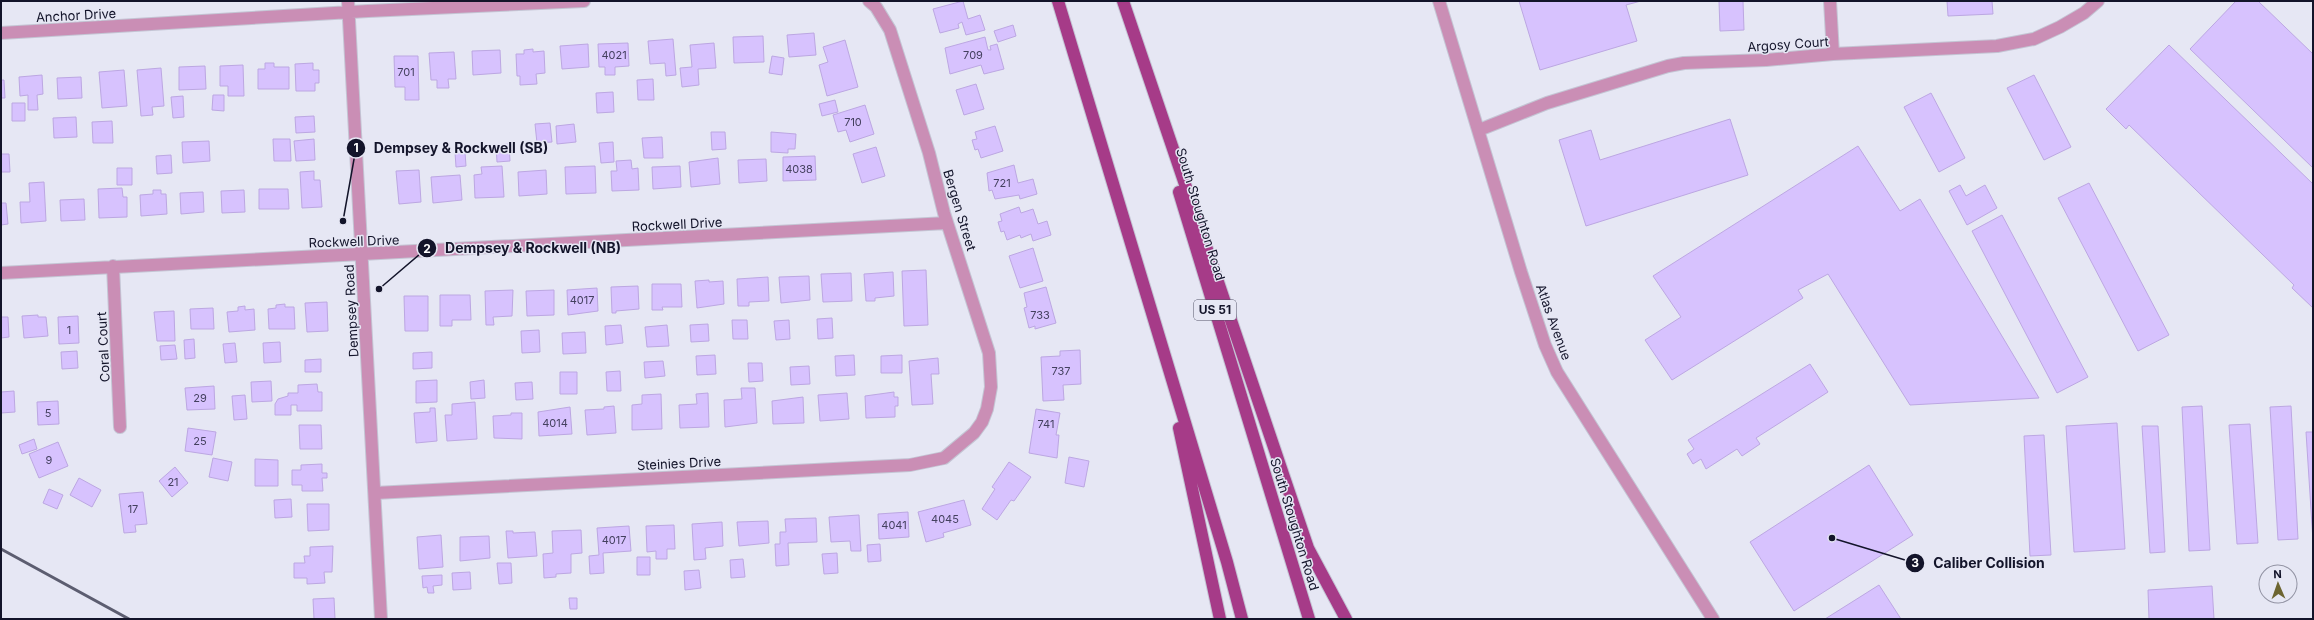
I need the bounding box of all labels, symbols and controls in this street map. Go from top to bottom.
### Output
street label: Anchor Drive [35,5,117,25]
street label: Argosy Court [1747,33,1829,55]
house number: 4021 [601,48,627,62]
house number: 709 [963,48,983,62]
house number: 701 [397,65,415,79]
house number: 710 [844,115,862,129]
callout: Dempsey & Rockwell (SB) [346,135,556,161]
text: Dempsey & Rockwell (SB) [374,139,548,156]
text: 1 [353,140,359,155]
street label: South Stoughton Road [1173,146,1229,282]
house number: 4038 [785,162,813,176]
street label: Bergen Street [940,167,980,253]
house number: 721 [993,176,1011,190]
street label: Rockwell Drive [631,214,723,234]
street label: Rockwell Drive [308,231,400,251]
callout: Dempsey & Rockwell (NB) [417,235,629,261]
text: Dempsey & Rockwell (NB) [445,239,621,256]
text: 2 [423,241,431,256]
street label: Dempsey Road [341,264,361,358]
street label: Atlas Avenue [1533,282,1575,362]
house number: 4017 [570,293,594,307]
road number: US 51 [1194,300,1236,320]
house number: 733 [1030,308,1050,322]
street label: Coral Court [93,311,113,383]
house number: 1 [67,323,71,337]
house number: 737 [1051,364,1071,378]
house number: 29 [193,391,207,405]
house number: 5 [45,406,52,420]
house number: 4014 [542,416,568,430]
house number: 741 [1038,417,1054,431]
house number: 25 [193,434,207,448]
house number: 9 [46,453,53,467]
street label: Steinies Drive [636,453,722,473]
street label: South Stoughton Road [1267,456,1323,592]
house number: 21 [167,475,179,489]
house number: 17 [128,502,138,516]
house number: 4045 [931,512,959,526]
house number: 4041 [881,518,907,532]
house number: 4017 [602,533,626,547]
callout: Caliber Collision [1905,550,2053,576]
text: Caliber Collision [1933,554,2045,571]
text: 3 [1911,555,1919,570]
north arrow [2258,564,2298,604]
text: N [2273,567,2282,581]

